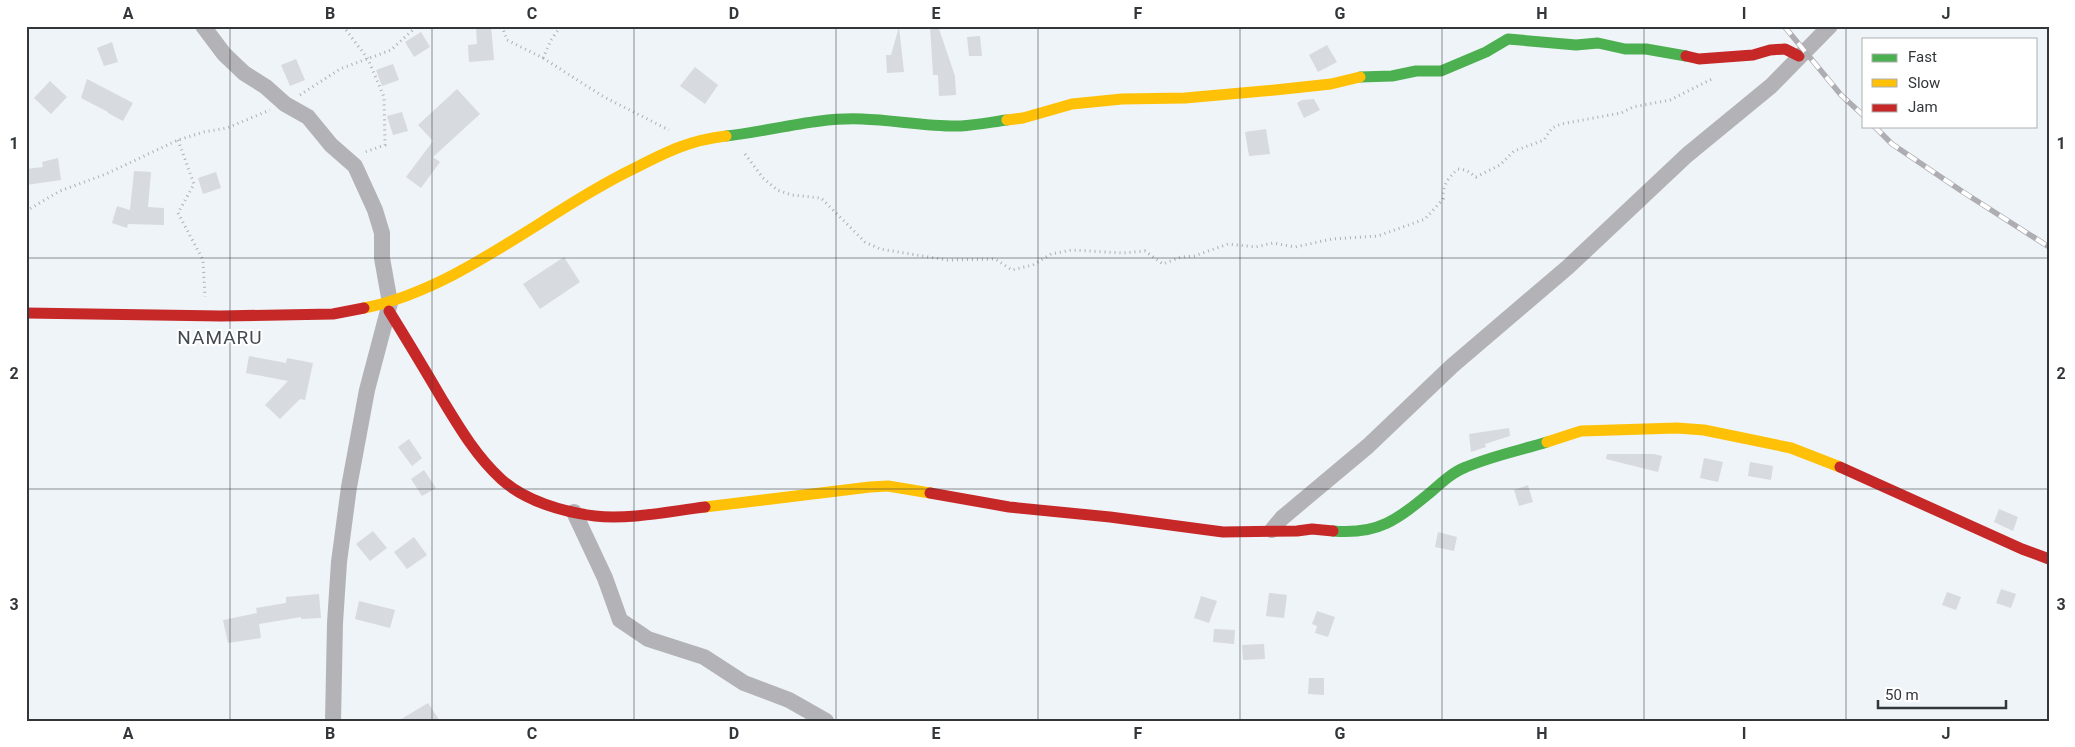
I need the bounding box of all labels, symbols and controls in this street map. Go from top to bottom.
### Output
text: A [123,4,134,23]
text: B [325,4,335,23]
text: C [527,4,537,23]
text: D [729,4,739,23]
text: E [932,4,941,23]
text: F [1134,4,1143,23]
text: G [1335,4,1346,23]
text: H [1536,4,1548,23]
text: I [1742,4,1746,23]
text: J [1942,4,1950,23]
legend [1862,38,2038,128]
text: Fast [1908,48,1937,66]
text: Slow [1908,74,1940,92]
text: Jam [1908,98,1938,116]
text: 1 [9,134,19,153]
text: 1 [2056,134,2066,153]
district label: NAMARU [177,326,263,349]
text: 2 [9,364,19,383]
text: 2 [2056,364,2066,383]
text: 3 [9,595,19,614]
text: 3 [2056,595,2066,614]
scale bar [1878,677,2005,709]
text: 50 m [1885,686,1919,704]
text: A [123,724,134,743]
text: B [325,724,335,743]
text: C [527,724,537,743]
text: D [729,724,739,743]
text: E [932,724,941,743]
text: F [1134,724,1143,743]
text: G [1335,724,1346,743]
text: H [1536,724,1548,743]
text: I [1742,724,1746,743]
text: J [1942,724,1950,743]

